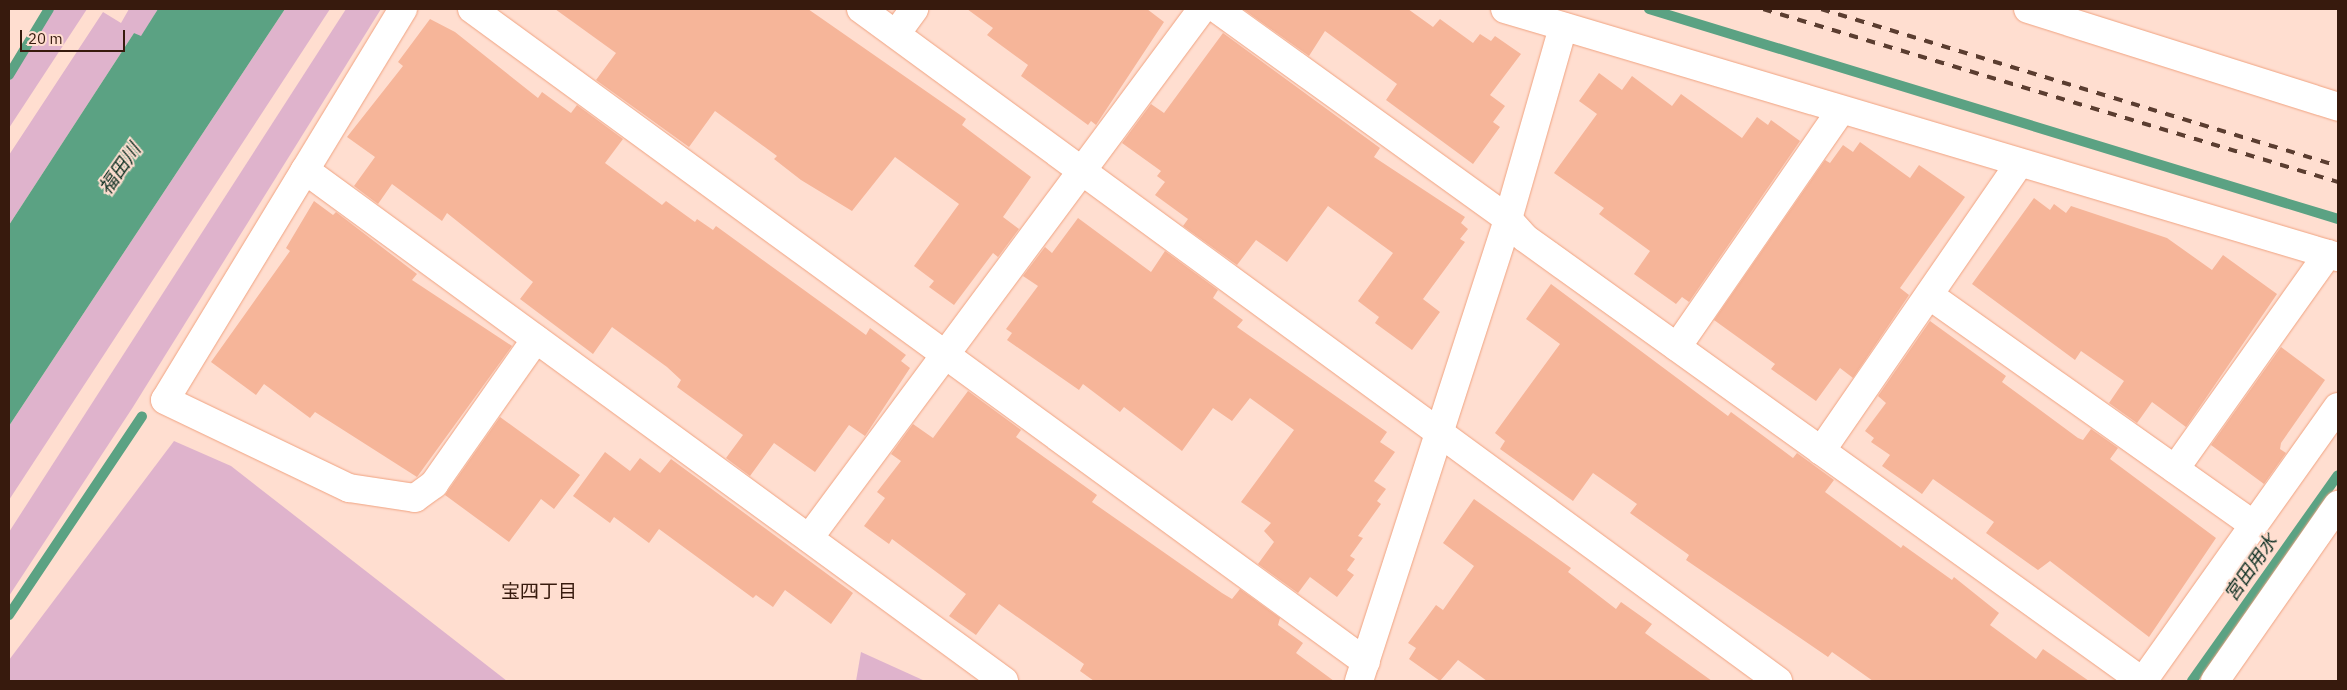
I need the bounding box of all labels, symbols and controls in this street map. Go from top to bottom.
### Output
scale bar [22,20,128,52]
text: 20 m [28,29,63,48]
water label: 福田川 [94,139,146,199]
water label: 宮田用水 [2220,530,2282,606]
district label: 宝四丁目 [501,581,577,603]

